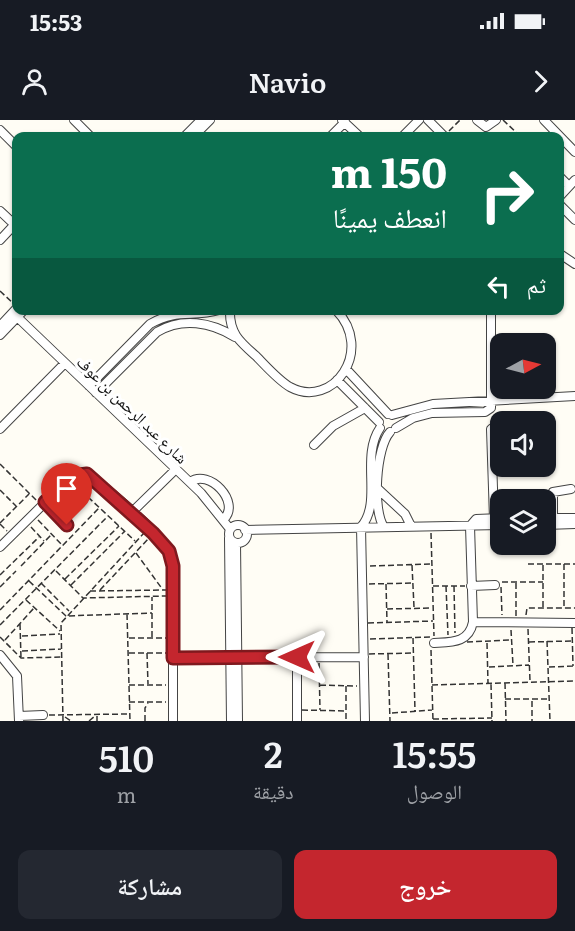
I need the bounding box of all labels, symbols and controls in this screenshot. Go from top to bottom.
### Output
text: 15:53 [30,5,82,38]
text: Navio [249,61,326,101]
icon: person [18,65,51,98]
icon: forward [524,65,557,98]
text: 150 m [331,139,447,201]
icon: right [468,156,546,234]
text: انعطف يمينًا [333,196,447,236]
text: ثم [527,267,546,300]
icon: left [482,270,515,303]
north arrow [490,333,556,399]
map controls [490,333,556,555]
street label: شارع عبد الرحمن بن عوف [72,350,194,468]
button: sound [490,411,556,477]
pin [41,463,92,525]
icon: arrive [50,472,83,505]
button: layers [490,489,556,555]
position arrow [265,625,329,689]
text: 2 [264,726,283,779]
text: 15:55 [392,726,476,779]
text: 510 [99,730,154,783]
text: دقيقة [253,775,294,805]
text: الوصول [407,775,462,805]
text: m [117,779,136,809]
button: مشاركة [18,850,282,919]
button: خروج [294,850,557,919]

